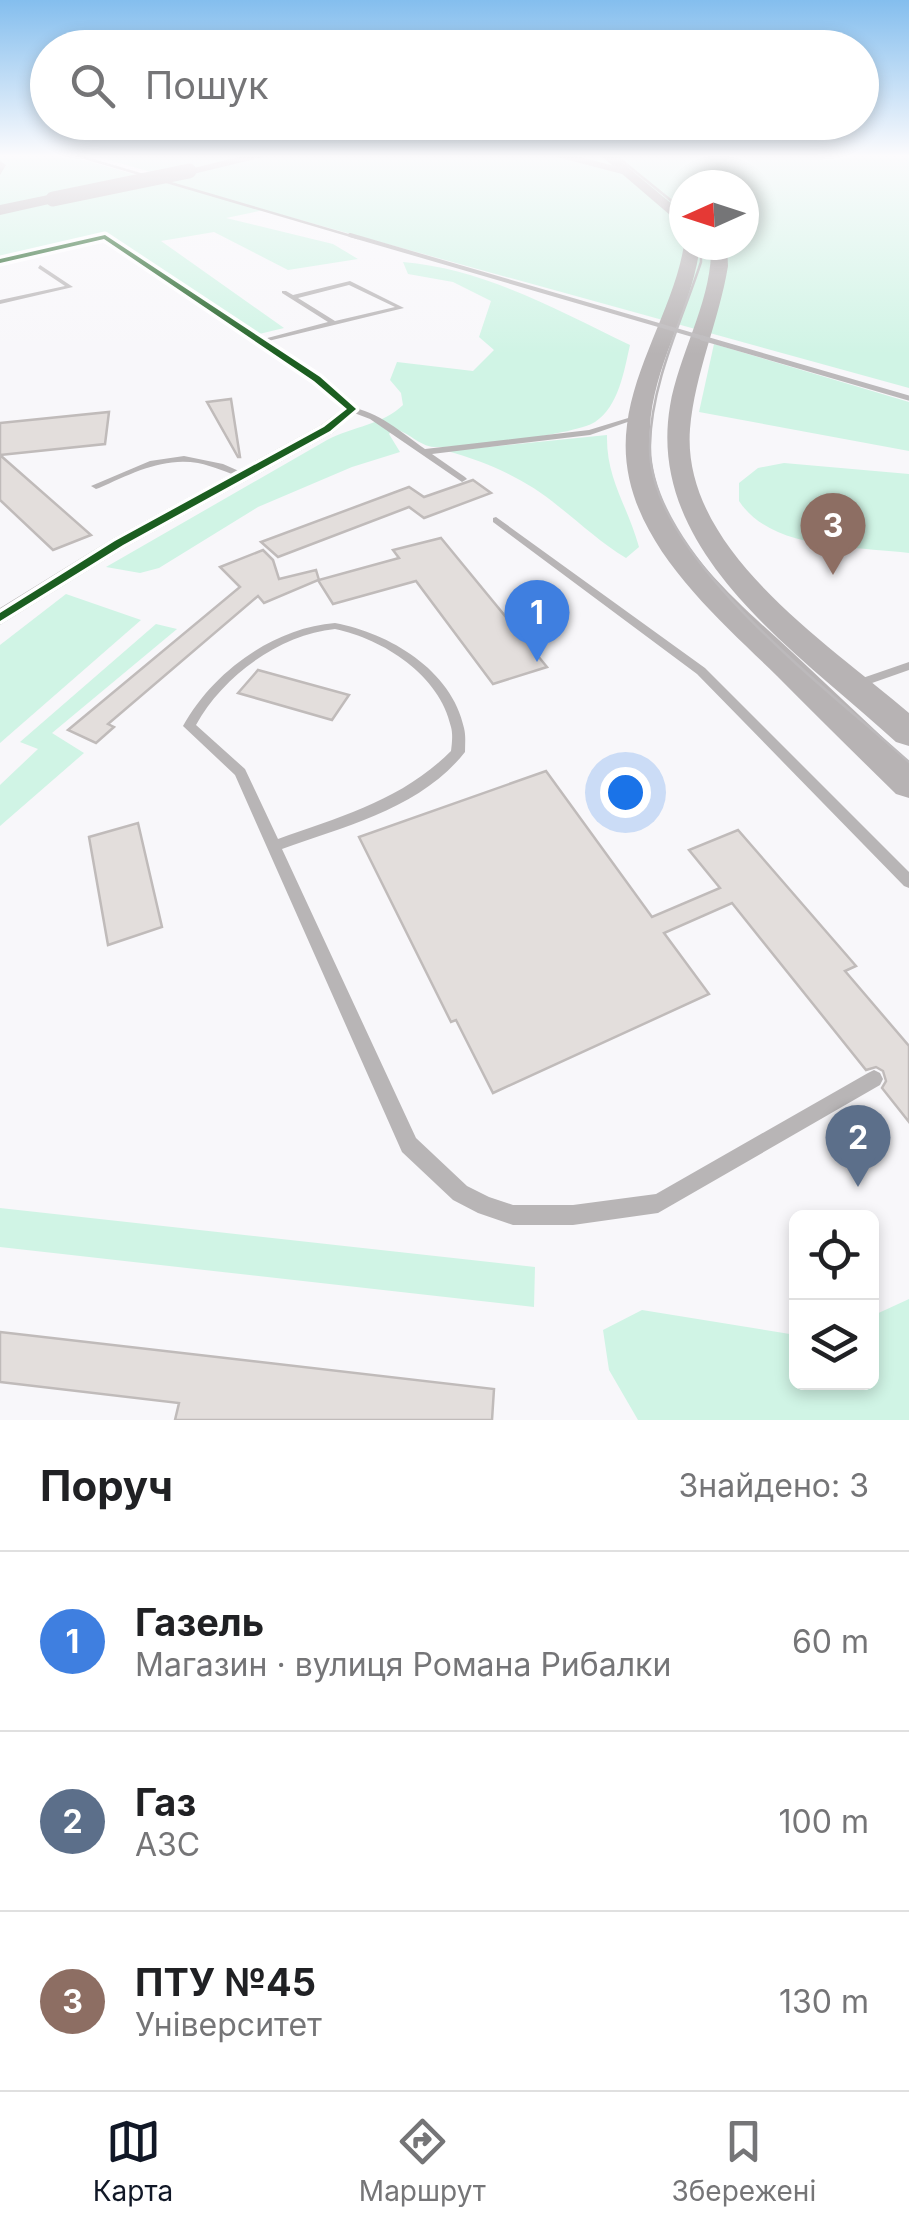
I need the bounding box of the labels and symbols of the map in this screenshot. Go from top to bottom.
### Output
north arrow [669,170,759,260]
pin: 3 [800,492,866,575]
pin: 1 [504,580,570,662]
your location [600,767,651,818]
pin: 2 [826,1104,890,1187]

